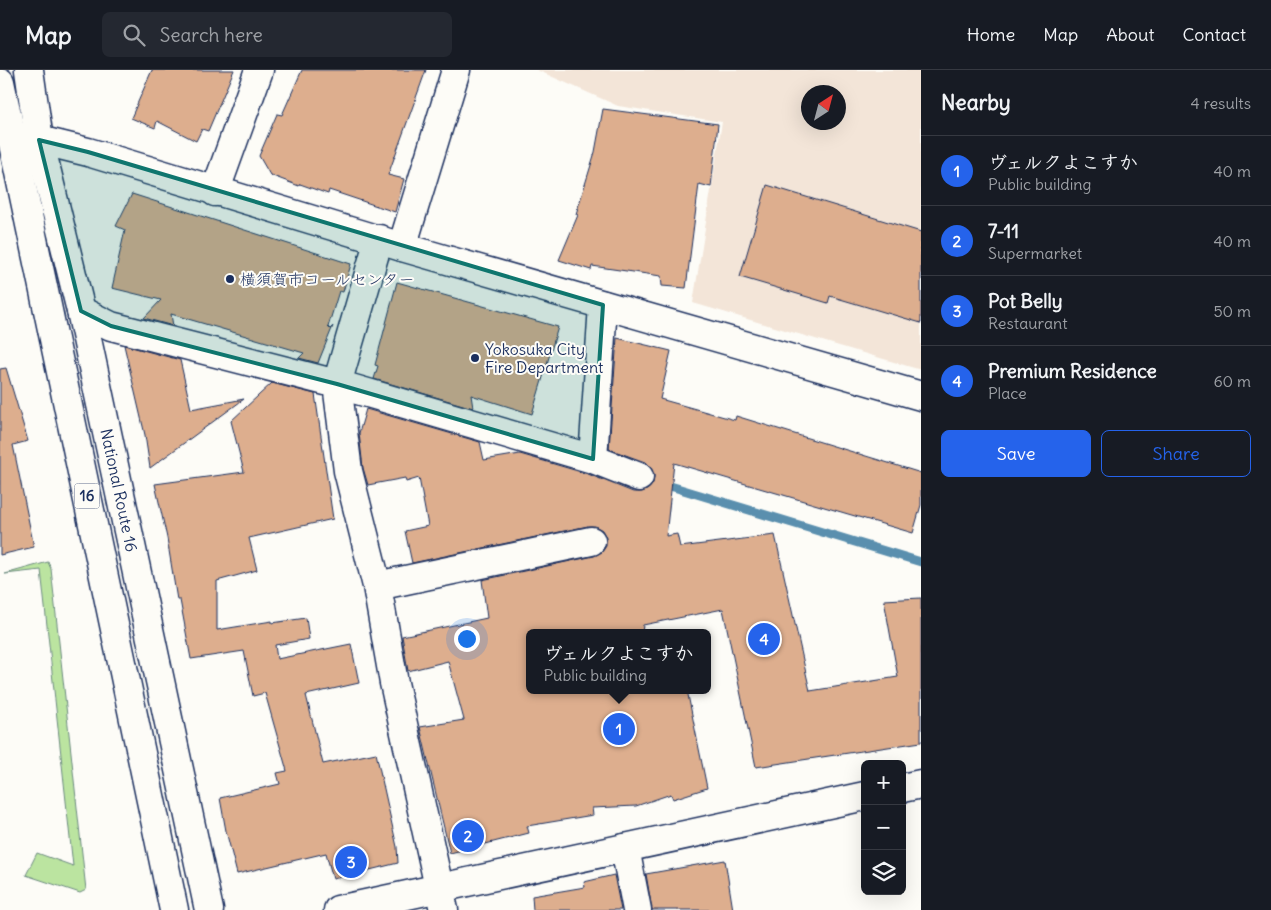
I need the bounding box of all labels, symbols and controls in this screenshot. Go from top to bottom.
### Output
search box [102,12,452,57]
text: Map [25,20,72,50]
icon: search [120,21,148,49]
text: Search here [160,23,263,47]
text: Home [967,23,1015,46]
text: Map [1043,23,1078,46]
text: About [1106,23,1154,46]
text: Contact [1182,23,1246,46]
north arrow [801,85,846,130]
text: Nearby [941,89,1011,116]
text: 4 results [1190,93,1251,113]
text: ヴェルクよこすか [988,150,1138,174]
text: 1 [954,161,960,181]
text: 40 m [1213,161,1251,181]
text: Public building [988,174,1091,194]
text: 7-11 [988,219,1019,243]
text: 2 [953,231,961,251]
text: 40 m [1213,231,1251,251]
text: Supermarket [988,243,1082,263]
place label: 横須賀市コールセンター [240,269,414,289]
marker: 横須賀市コールセンター [224,273,236,285]
text: Pot Belly [988,289,1062,313]
text: 3 [952,301,962,321]
text: 50 m [1213,301,1251,321]
text: Restaurant [988,313,1068,333]
place label: Yokosuka City Fire Department [485,339,604,377]
marker: Yokosuka City Fire Department [469,352,481,364]
text: Premium Residence [988,359,1157,383]
text: 4 [952,371,962,391]
text: 60 m [1213,371,1251,391]
text: Place [988,383,1027,403]
street label: National Route 16 [96,427,142,554]
button: Save [941,430,1091,477]
button: Share [1101,430,1251,477]
road number: 16 [74,484,100,508]
pin: 4 [748,620,780,658]
your location [454,626,480,652]
popup [526,629,711,694]
text: ヴェルクよこすか [543,641,694,665]
text: Public building [543,665,647,685]
pin: 1 [603,710,635,748]
map controls [861,760,906,895]
button: + [861,760,906,805]
button: − [861,805,906,850]
pin: 2 [452,817,484,855]
pin: 3 [335,843,367,881]
button: layers [861,850,906,895]

